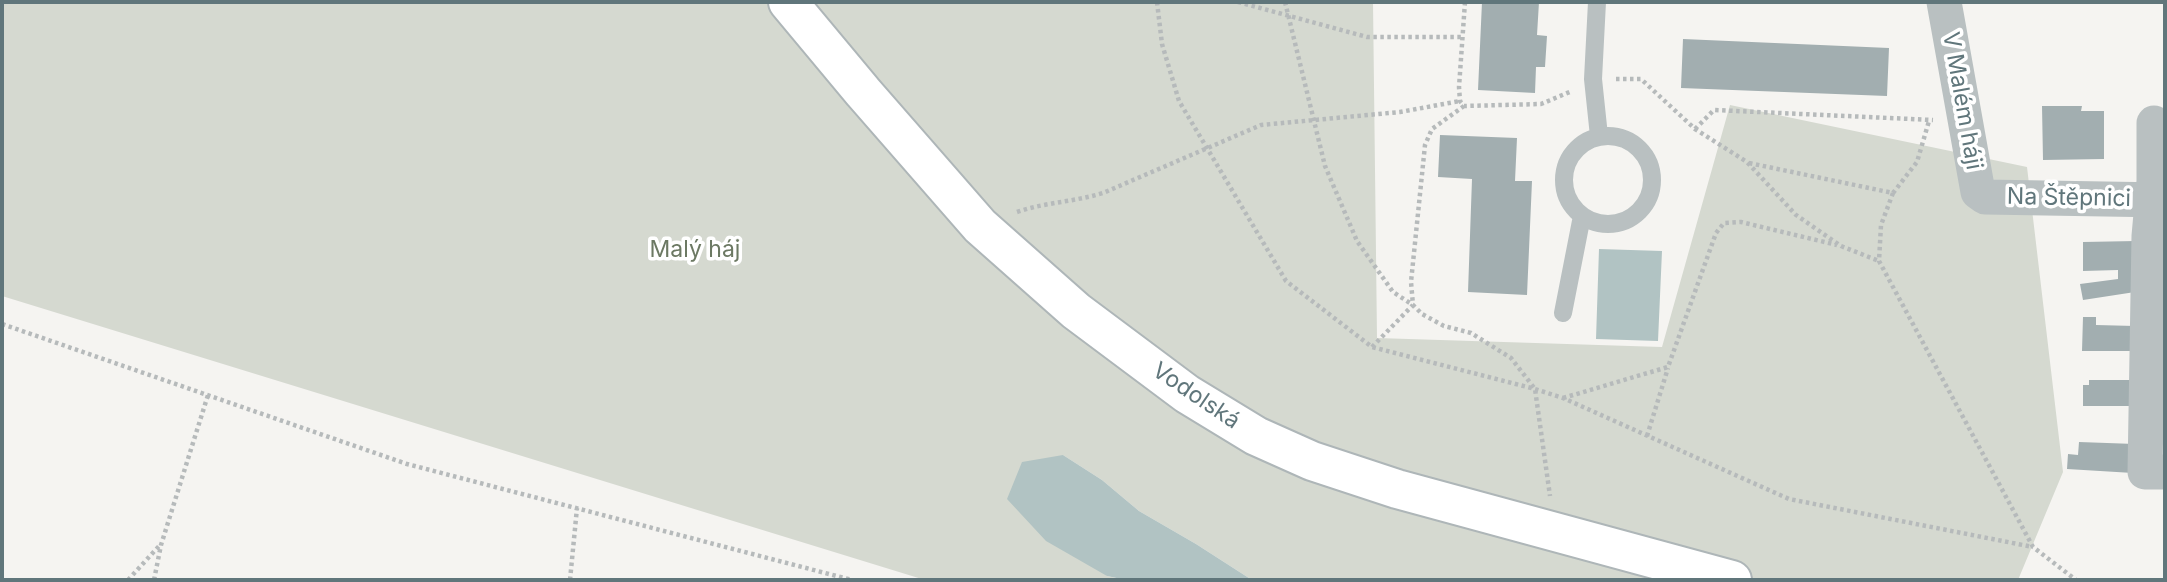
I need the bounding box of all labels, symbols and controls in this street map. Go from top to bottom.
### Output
street label: V Malém háji [1936,30,1988,172]
street label: Na Štěpnici [2007,183,2131,213]
park label: Malý háj [650,236,740,264]
street label: Vodolská [1147,357,1245,435]

